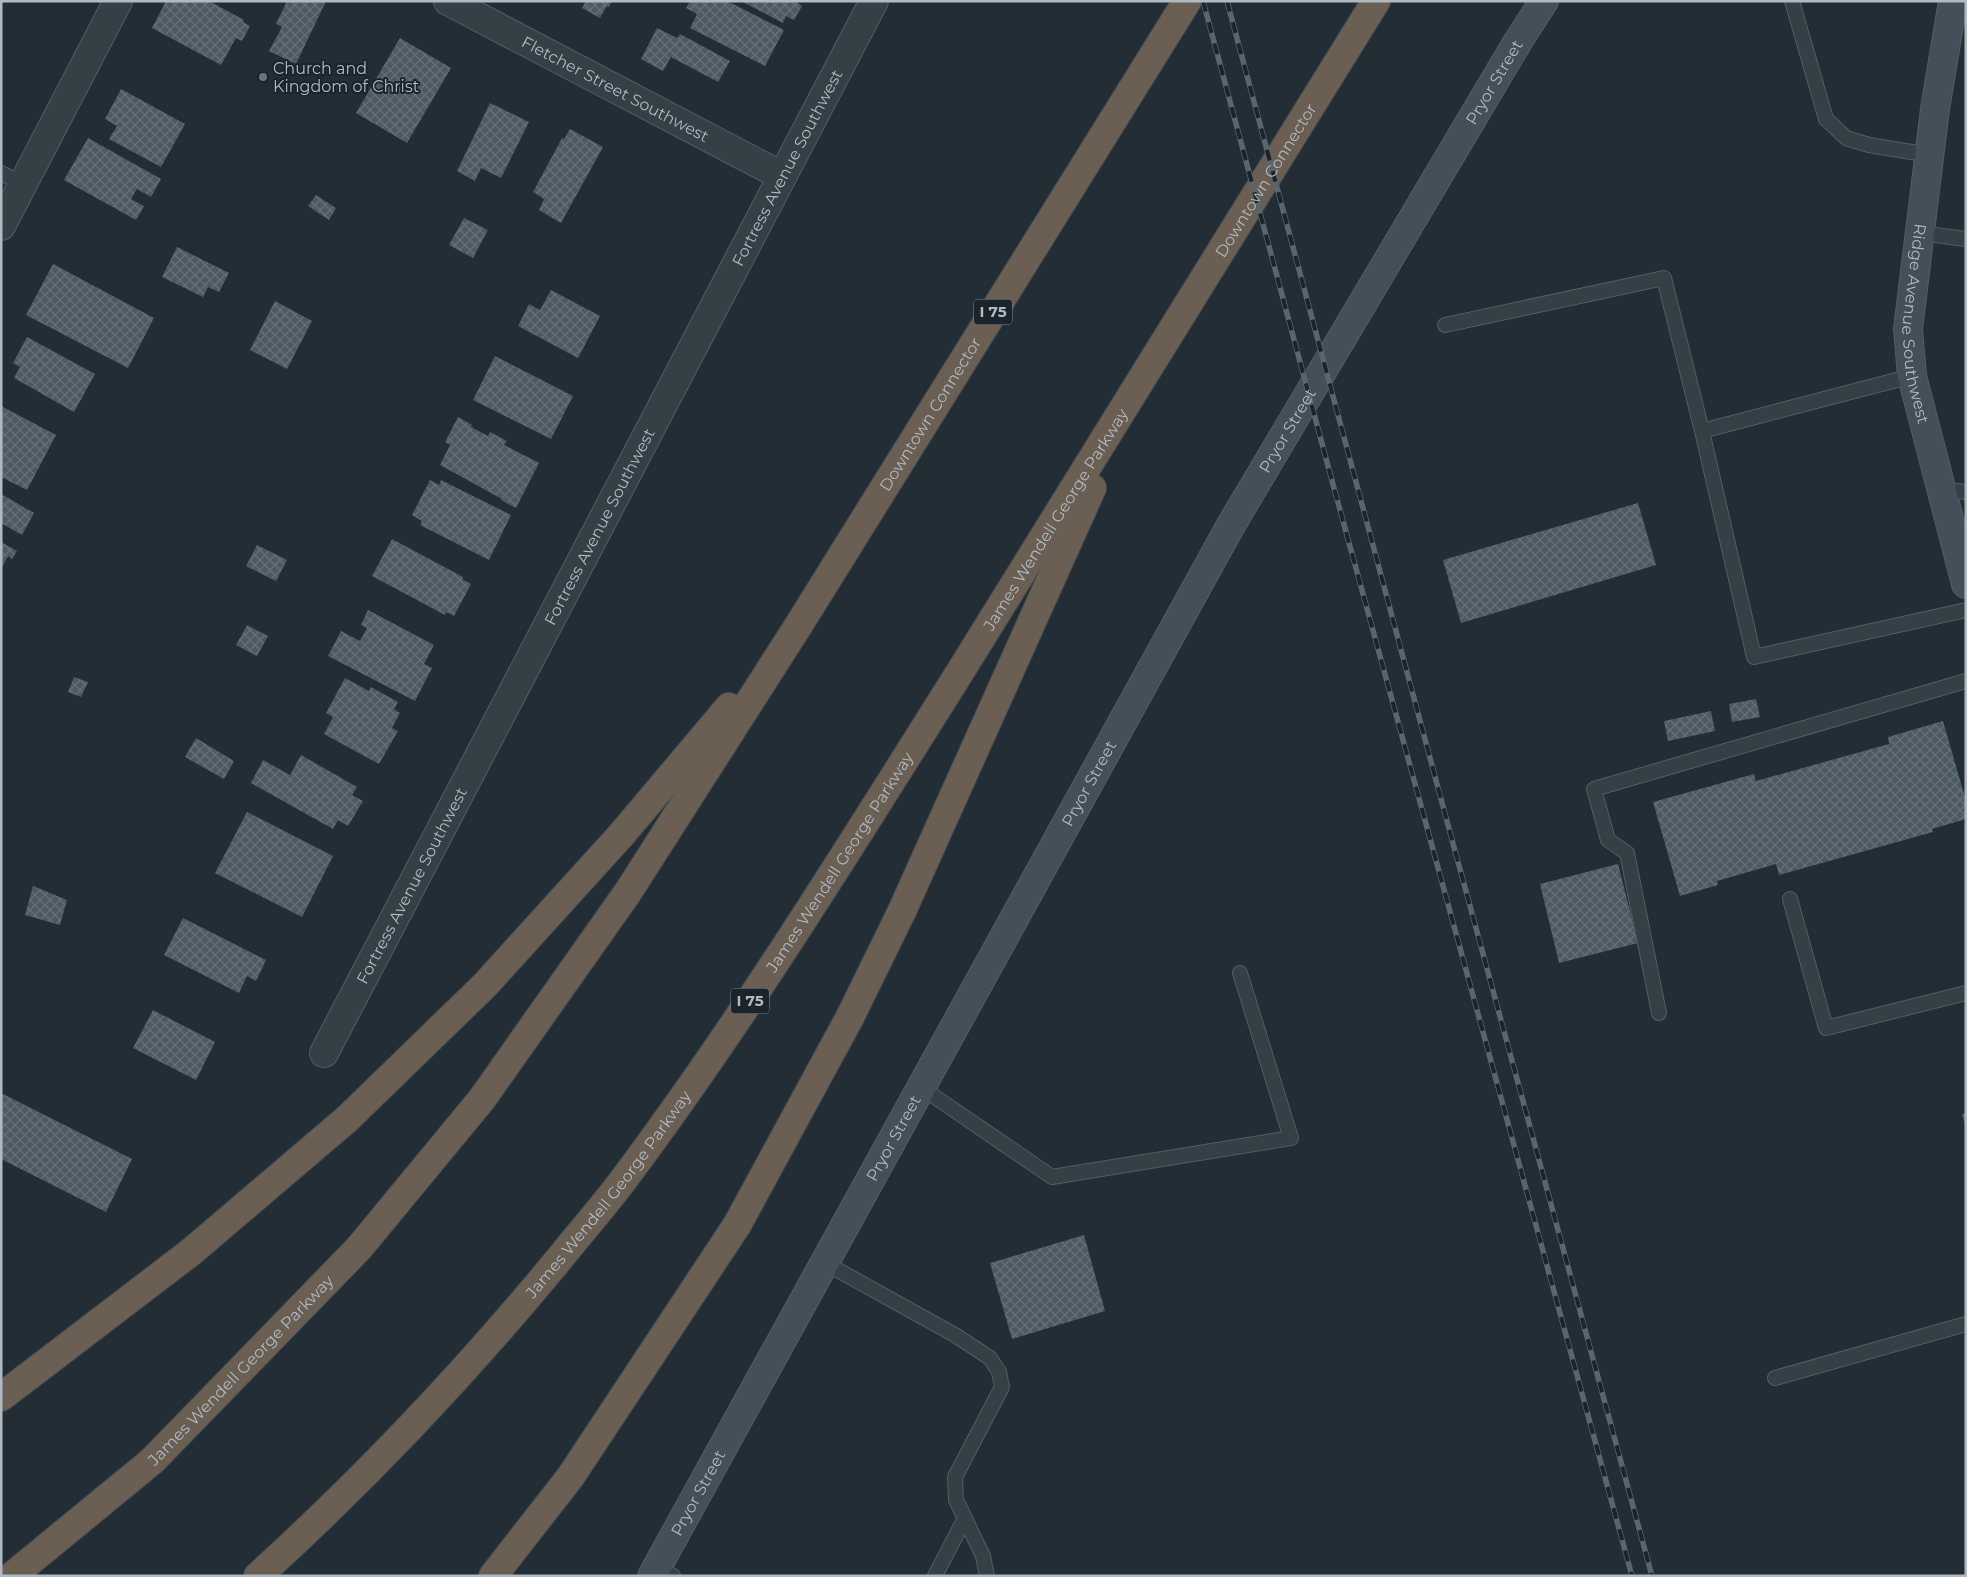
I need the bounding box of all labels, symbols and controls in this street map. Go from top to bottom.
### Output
street label: Fletcher Street Southwest [518,32,712,146]
street label: Pryor Street [1462,36,1527,128]
place label: Church and Kingdom of Christ [273,59,420,96]
street label: Fortress Avenue Southwest [728,66,847,269]
marker: Church and Kingdom of Christ [257,71,269,83]
street label: Downtown Connector [1211,100,1321,261]
street label: Ridge Avenue Southwest [1898,223,1933,426]
road number: I 75 [974,300,1012,324]
street label: Downtown Connector [876,334,985,495]
street label: Pryor Street [1255,384,1320,476]
street label: James Wendell George Parkway [979,405,1132,635]
street label: Fortress Avenue Southwest [540,425,659,628]
street label: Pryor Street [1058,737,1121,830]
street label: James Wendell George Parkway [762,748,917,977]
street label: Fortress Avenue Southwest [353,784,471,987]
road number: I 75 [731,988,769,1014]
street label: James Wendell George Parkway [521,1087,695,1303]
street label: Pryor Street [862,1092,925,1184]
street label: James Wendell George Parkway [143,1271,338,1470]
street label: Pryor Street [667,1446,730,1539]

